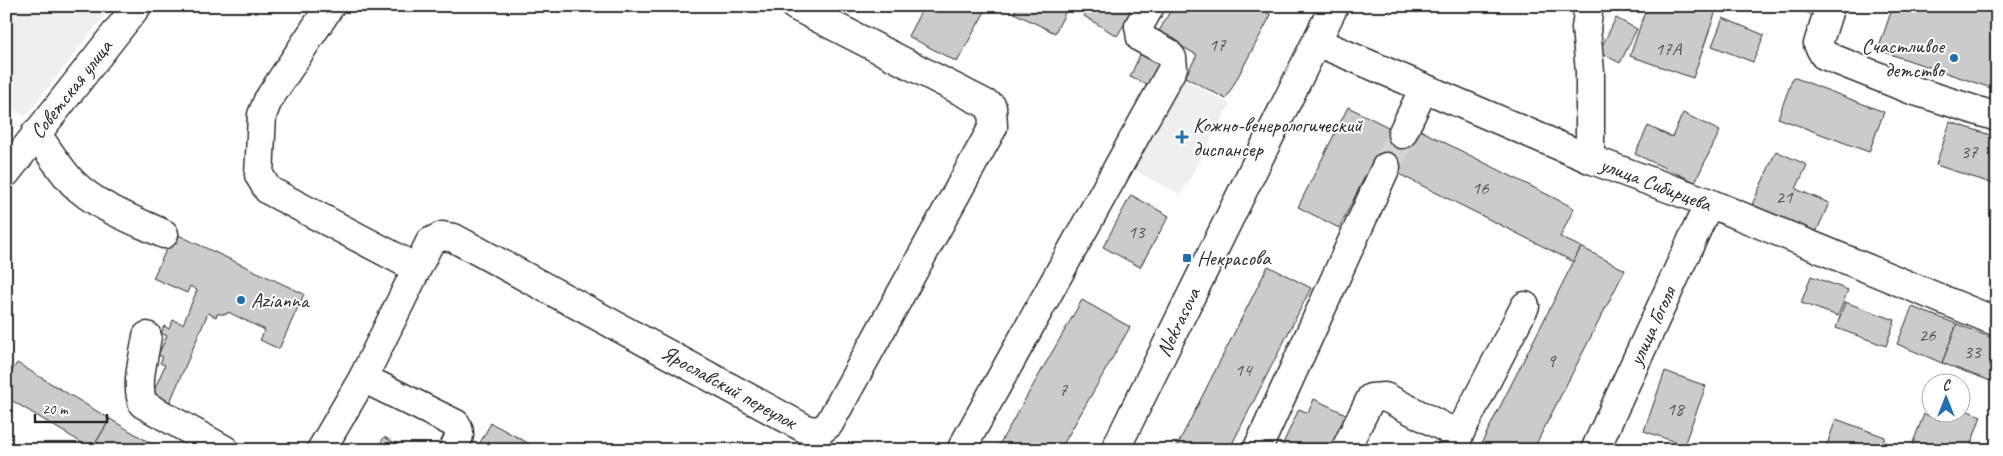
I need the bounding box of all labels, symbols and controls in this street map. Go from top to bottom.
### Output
street label: Советская улица [24,33,119,144]
house number: 17 [1208,33,1227,57]
place label: Счастливое детство [1862,33,1947,83]
house number: 17А [1655,37,1683,61]
marker: Счастливое детство [1948,52,1960,64]
place label: Кожно-венерологический диспансер [1193,112,1363,162]
marker: Кожно-венерологический диспансер [1175,130,1189,144]
house number: 37 [1960,140,1979,164]
street label: улица Сибирцева [1595,150,1717,218]
house number: 16 [1471,176,1490,200]
house number: 21 [1775,185,1794,209]
house number: 13 [1127,220,1146,244]
place label: Некрасова [1197,245,1272,271]
marker: Некрасова [1181,252,1193,264]
street label: улица Гоголя [1622,281,1682,371]
street label: Nekrasova [1150,282,1207,361]
place label: Azianna [251,287,311,313]
marker: Azianna [235,294,247,306]
house number: 26 [1918,323,1937,347]
street label: Ярославский переулок [657,339,803,436]
house number: 33 [1963,340,1982,364]
house number: 9 [1547,349,1557,373]
house number: 14 [1234,358,1254,382]
north arrow [1920,374,1970,424]
text: С [1943,377,1952,394]
house number: 7 [1059,378,1069,402]
scale bar [35,391,108,423]
house number: 18 [1666,397,1686,421]
text: 20 m [42,400,69,419]

